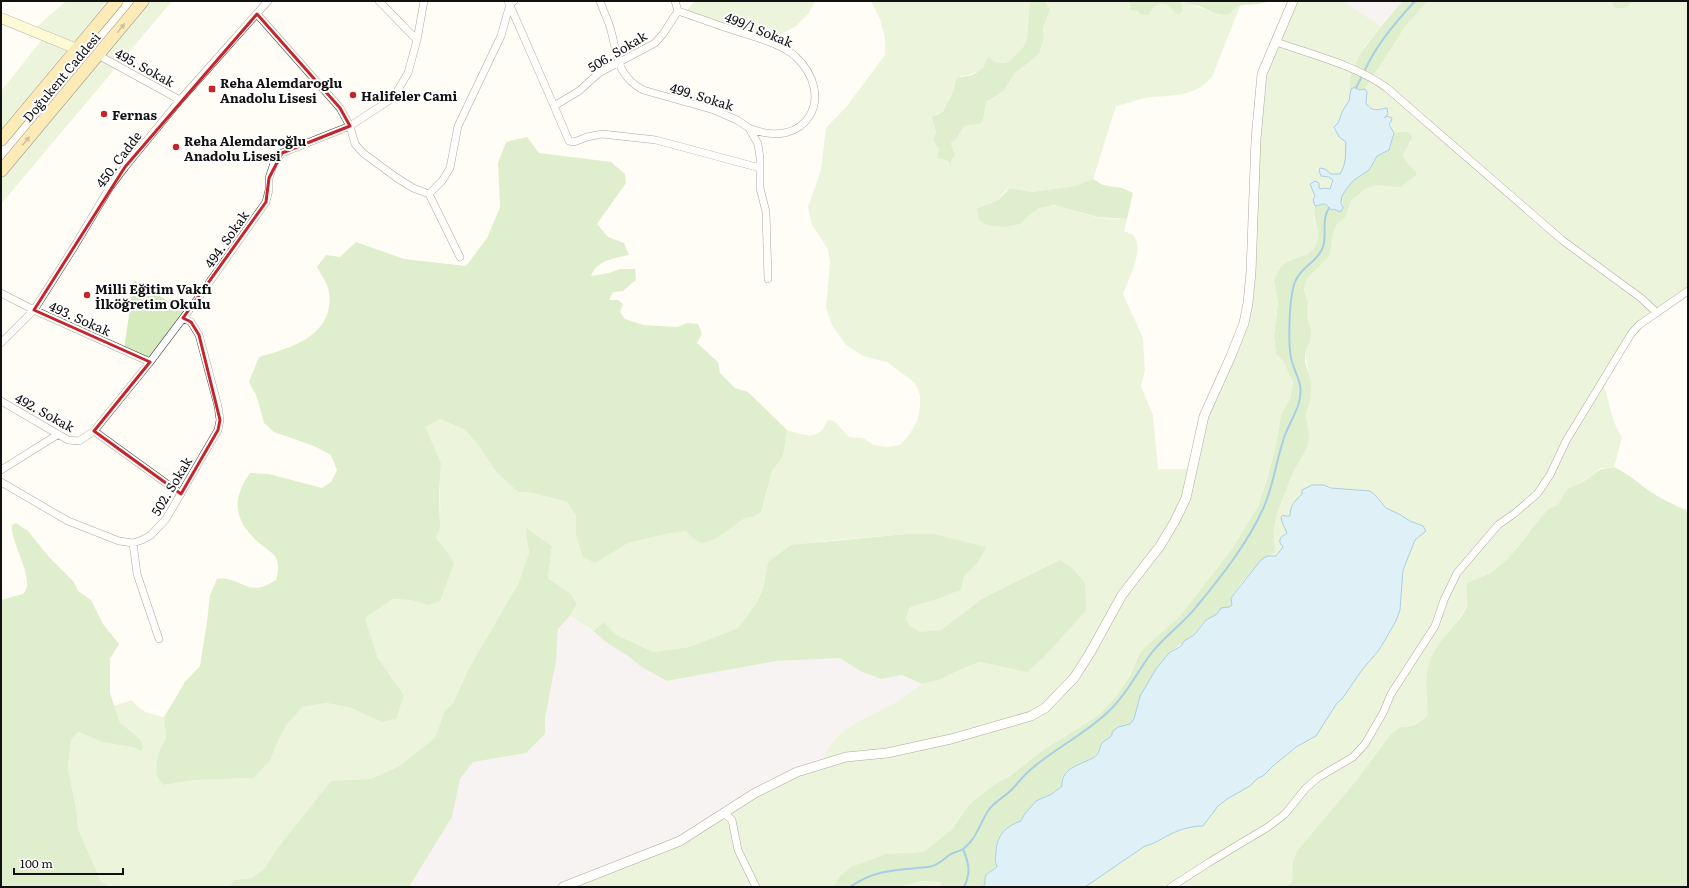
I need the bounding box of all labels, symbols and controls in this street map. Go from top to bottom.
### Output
street label: 499/1 Sokak [722,7,797,52]
one-way arrow [116,22,125,33]
street label: 506. Sokak [584,25,651,76]
street label: Doğukent Caddesi [18,28,105,126]
street label: 495. Sokak [112,43,179,92]
place label: Reha Alemdaroglu Anadolu Lisesi [220,73,343,107]
street label: 499. Sokak [668,77,737,115]
marker: Reha Alemdaroglu Anadolu Lisesi [207,84,217,94]
place label: Halifeler Cami [361,86,458,105]
marker: Halifeler Cami [348,90,358,100]
place label: Fernas [112,105,157,124]
marker: Fernas [99,109,109,119]
street label: 450. Cadde [90,127,146,191]
place label: Reha Alemdaroğlu Anadolu Lisesi [184,131,307,165]
one-way arrow [22,135,31,146]
marker: Reha Alemdaroğlu Anadolu Lisesi [171,142,181,152]
street label: 494. Sokak [199,206,253,272]
place label: Milli Eğitim Vakfı İlköğretim Okulu [95,279,212,313]
marker: Milli Eğitim Vakfı İlköğretim Okulu [82,290,92,300]
street label: 493. Sokak [46,296,115,341]
street label: 492. Sokak [12,388,79,437]
street label: 502. Sokak [146,452,197,519]
scale bar [14,850,123,876]
text: 100 m [20,854,53,872]

